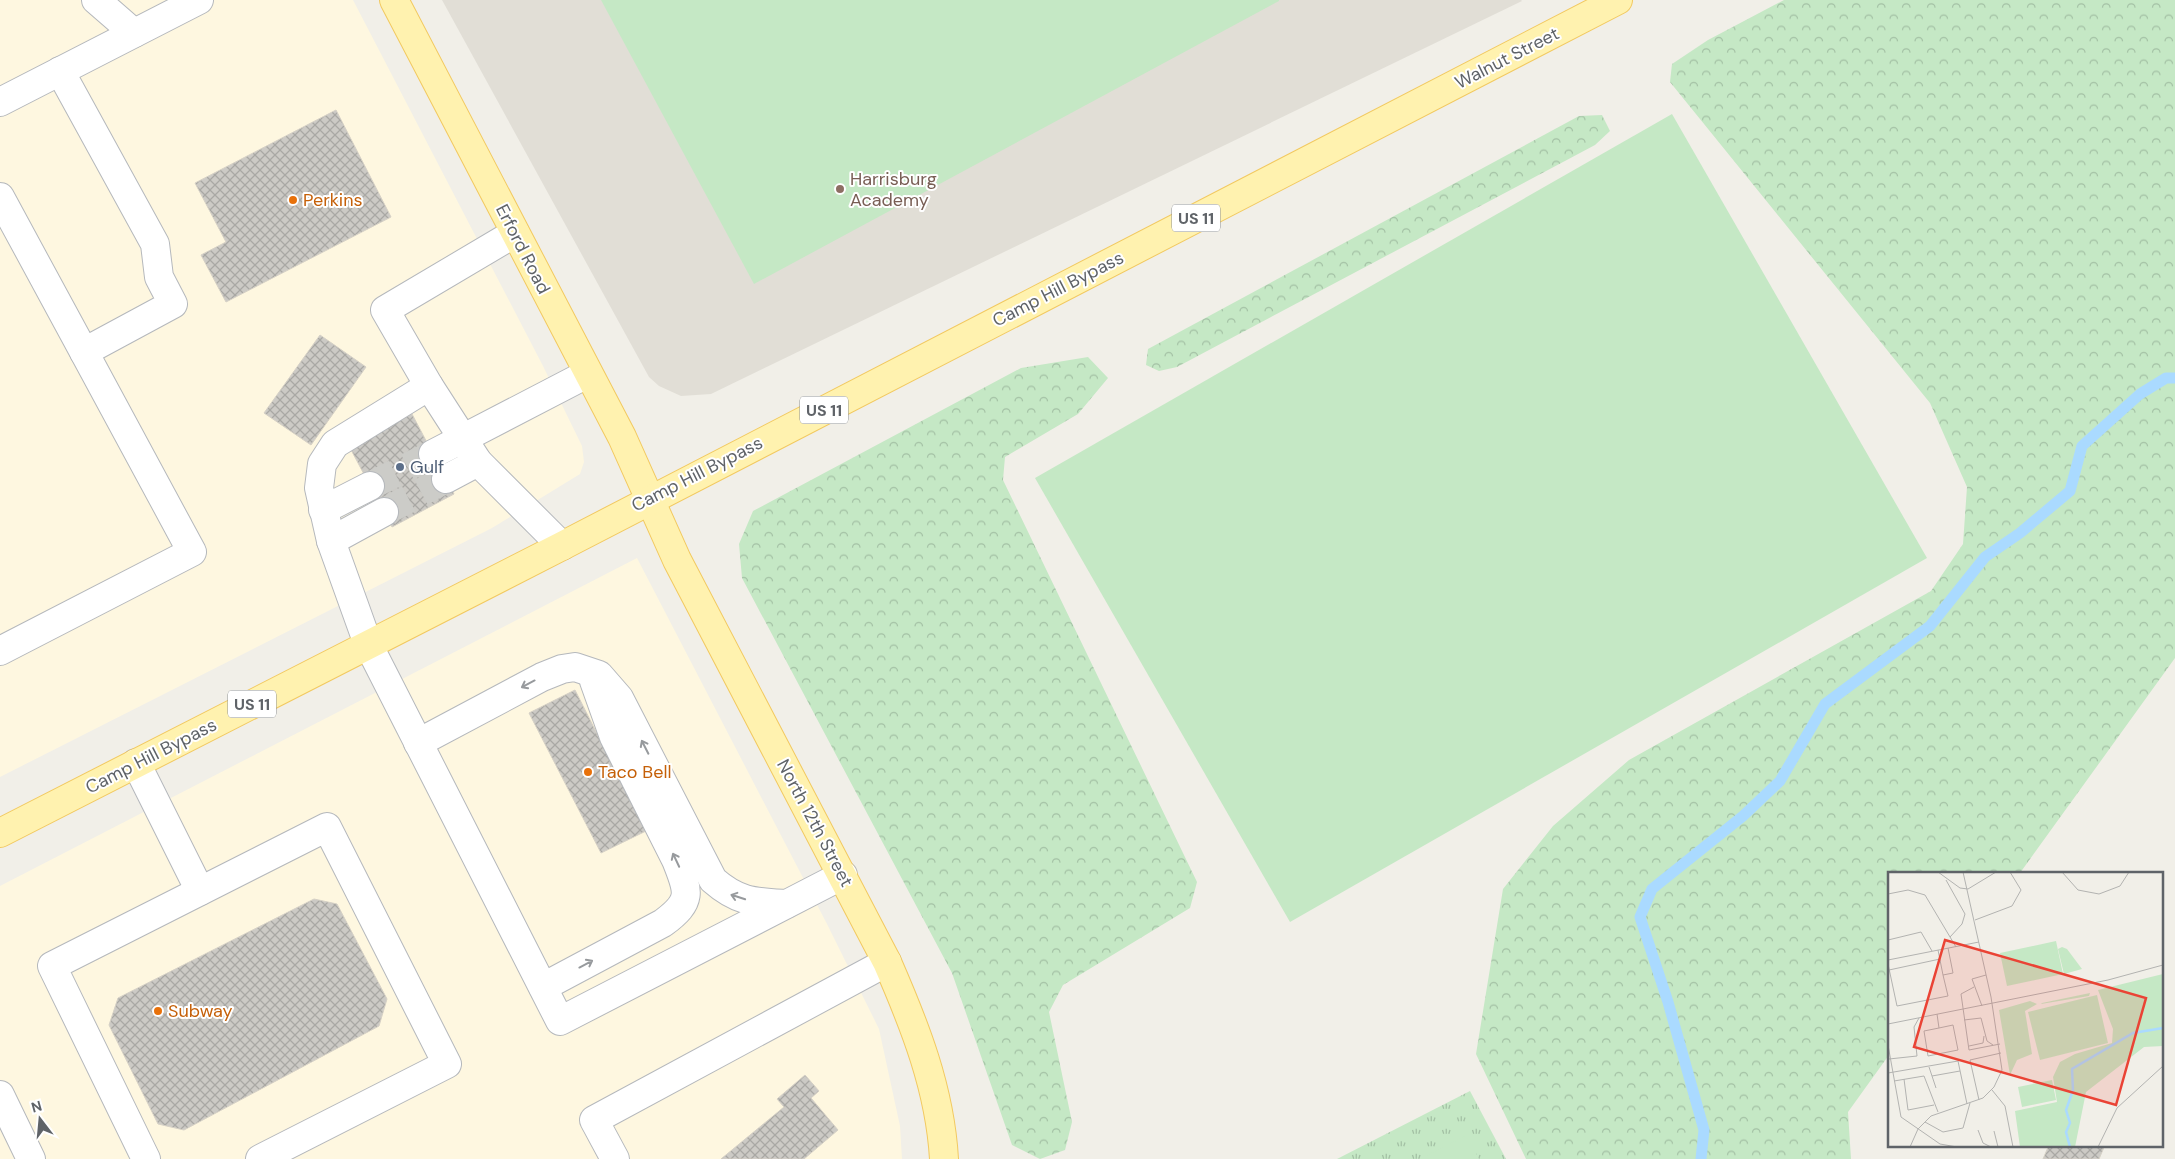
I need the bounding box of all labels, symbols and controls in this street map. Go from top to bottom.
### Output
street label: Walnut Street [1451,21,1563,95]
place label: Harrisburg Academy [850,167,937,212]
marker: Harrisburg Academy [834,183,846,195]
place label: Perkins [303,188,363,212]
marker: Perkins [287,194,299,206]
street label: Erford Road [490,200,556,298]
road number: US 11 [1172,204,1220,232]
street label: Camp Hill Bypass [988,246,1128,332]
road number: US 11 [800,396,848,424]
street label: Camp Hill Bypass [627,431,767,517]
place label: Gulf [410,455,444,479]
marker: Gulf [394,461,406,473]
one-way arrow [520,679,535,689]
road number: US 11 [228,691,276,718]
street label: Camp Hill Bypass [81,713,221,799]
one-way arrow [640,739,650,754]
street label: North 12th Street [771,755,859,891]
place label: Taco Bell [598,760,671,784]
marker: Taco Bell [582,766,594,778]
one-way arrow [670,853,680,868]
inset map [1888,872,2162,1146]
one-way arrow [730,892,746,901]
one-way arrow [578,959,593,968]
place label: Subway [168,999,233,1023]
marker: Subway [152,1005,164,1017]
north arrow [15,1094,65,1144]
text: N [29,1096,44,1117]

